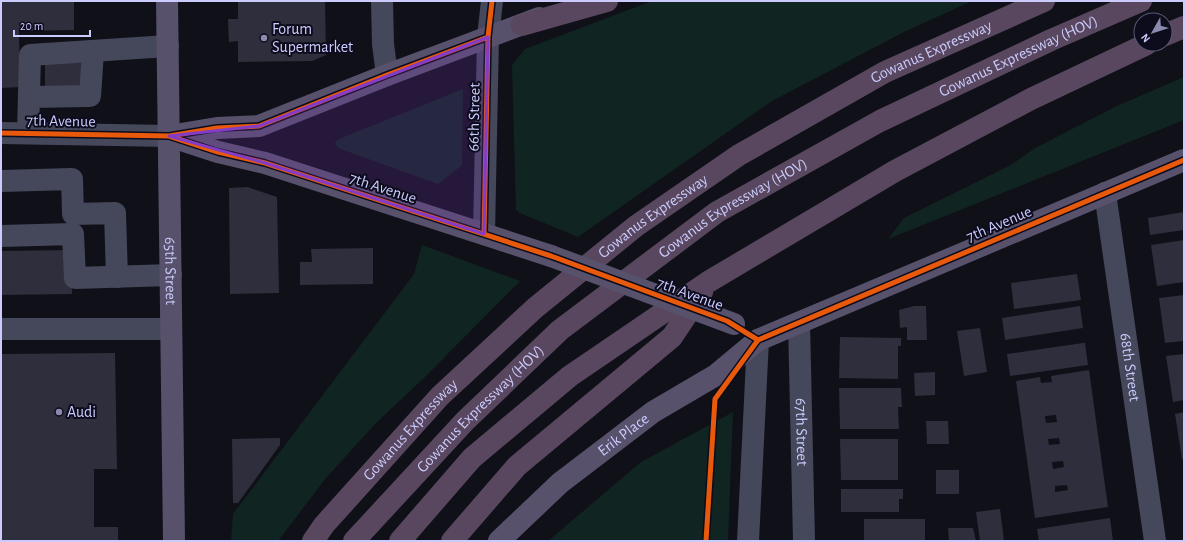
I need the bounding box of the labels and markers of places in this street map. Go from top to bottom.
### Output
place label: Forum Supermarket [272,21,353,55]
marker: Forum Supermarket [259,33,269,43]
place label: Audi [67,404,96,420]
marker: Audi [54,407,64,417]

